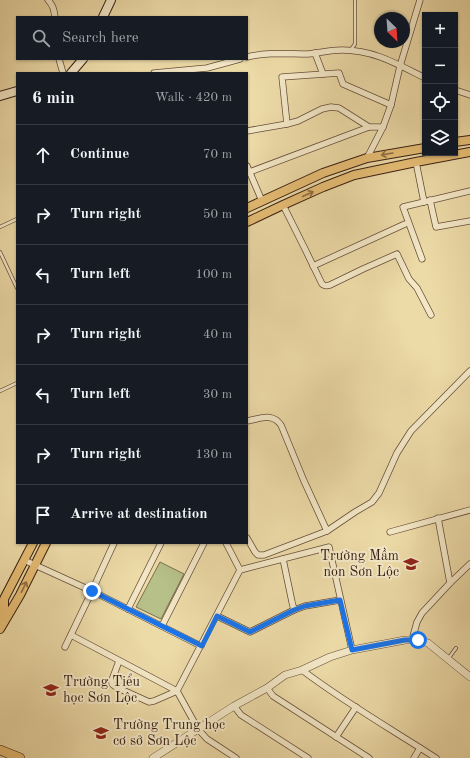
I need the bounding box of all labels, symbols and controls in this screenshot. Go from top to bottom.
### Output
north arrow [374,12,410,48]
map controls [422,12,458,156]
button: + [422,12,458,48]
search box [16,16,248,60]
icon: search [30,27,52,49]
text: Search here [62,31,139,46]
button: − [422,48,458,84]
button: locate [422,84,458,120]
text: 6 min [32,90,75,107]
text: Walk · 420 m [155,91,232,104]
button: layers [422,120,458,156]
icon: ahead [32,144,54,166]
text: Continue [70,147,129,162]
text: 70 m [203,148,232,161]
one-way arrow [380,151,393,159]
one-way arrow [301,190,313,197]
icon: right [32,204,54,226]
text: Turn right [70,207,141,222]
text: 50 m [203,208,232,221]
icon: left [32,264,54,286]
text: Turn left [70,267,130,282]
text: 100 m [195,268,232,281]
icon: right [32,324,54,346]
text: Turn right [70,327,141,342]
text: 40 m [203,328,232,341]
icon: left [32,384,54,406]
text: Turn left [70,387,130,402]
text: 30 m [203,388,232,401]
icon: right [32,444,54,466]
text: Turn right [70,447,141,462]
text: 130 m [195,448,232,461]
icon: arrive [32,504,54,526]
text: Arrive at destination [70,507,208,522]
place label: Trường Mầm non Sơn Lộc [320,547,399,579]
school or university icon: Trường Mầm non Sơn Lộc [402,555,420,573]
one-way arrow [21,581,28,593]
route end [83,582,101,600]
route start [409,631,427,649]
place label: Trường Tiểu học Sơn Lộc [63,673,140,705]
school or university icon: Trường Tiểu học Sơn Lộc [42,681,60,699]
place label: Trường Trung học cơ sở Sơn Lộc [113,718,225,748]
school or university icon: Trường Trung học cơ sở Sơn Lộc [92,724,110,742]

